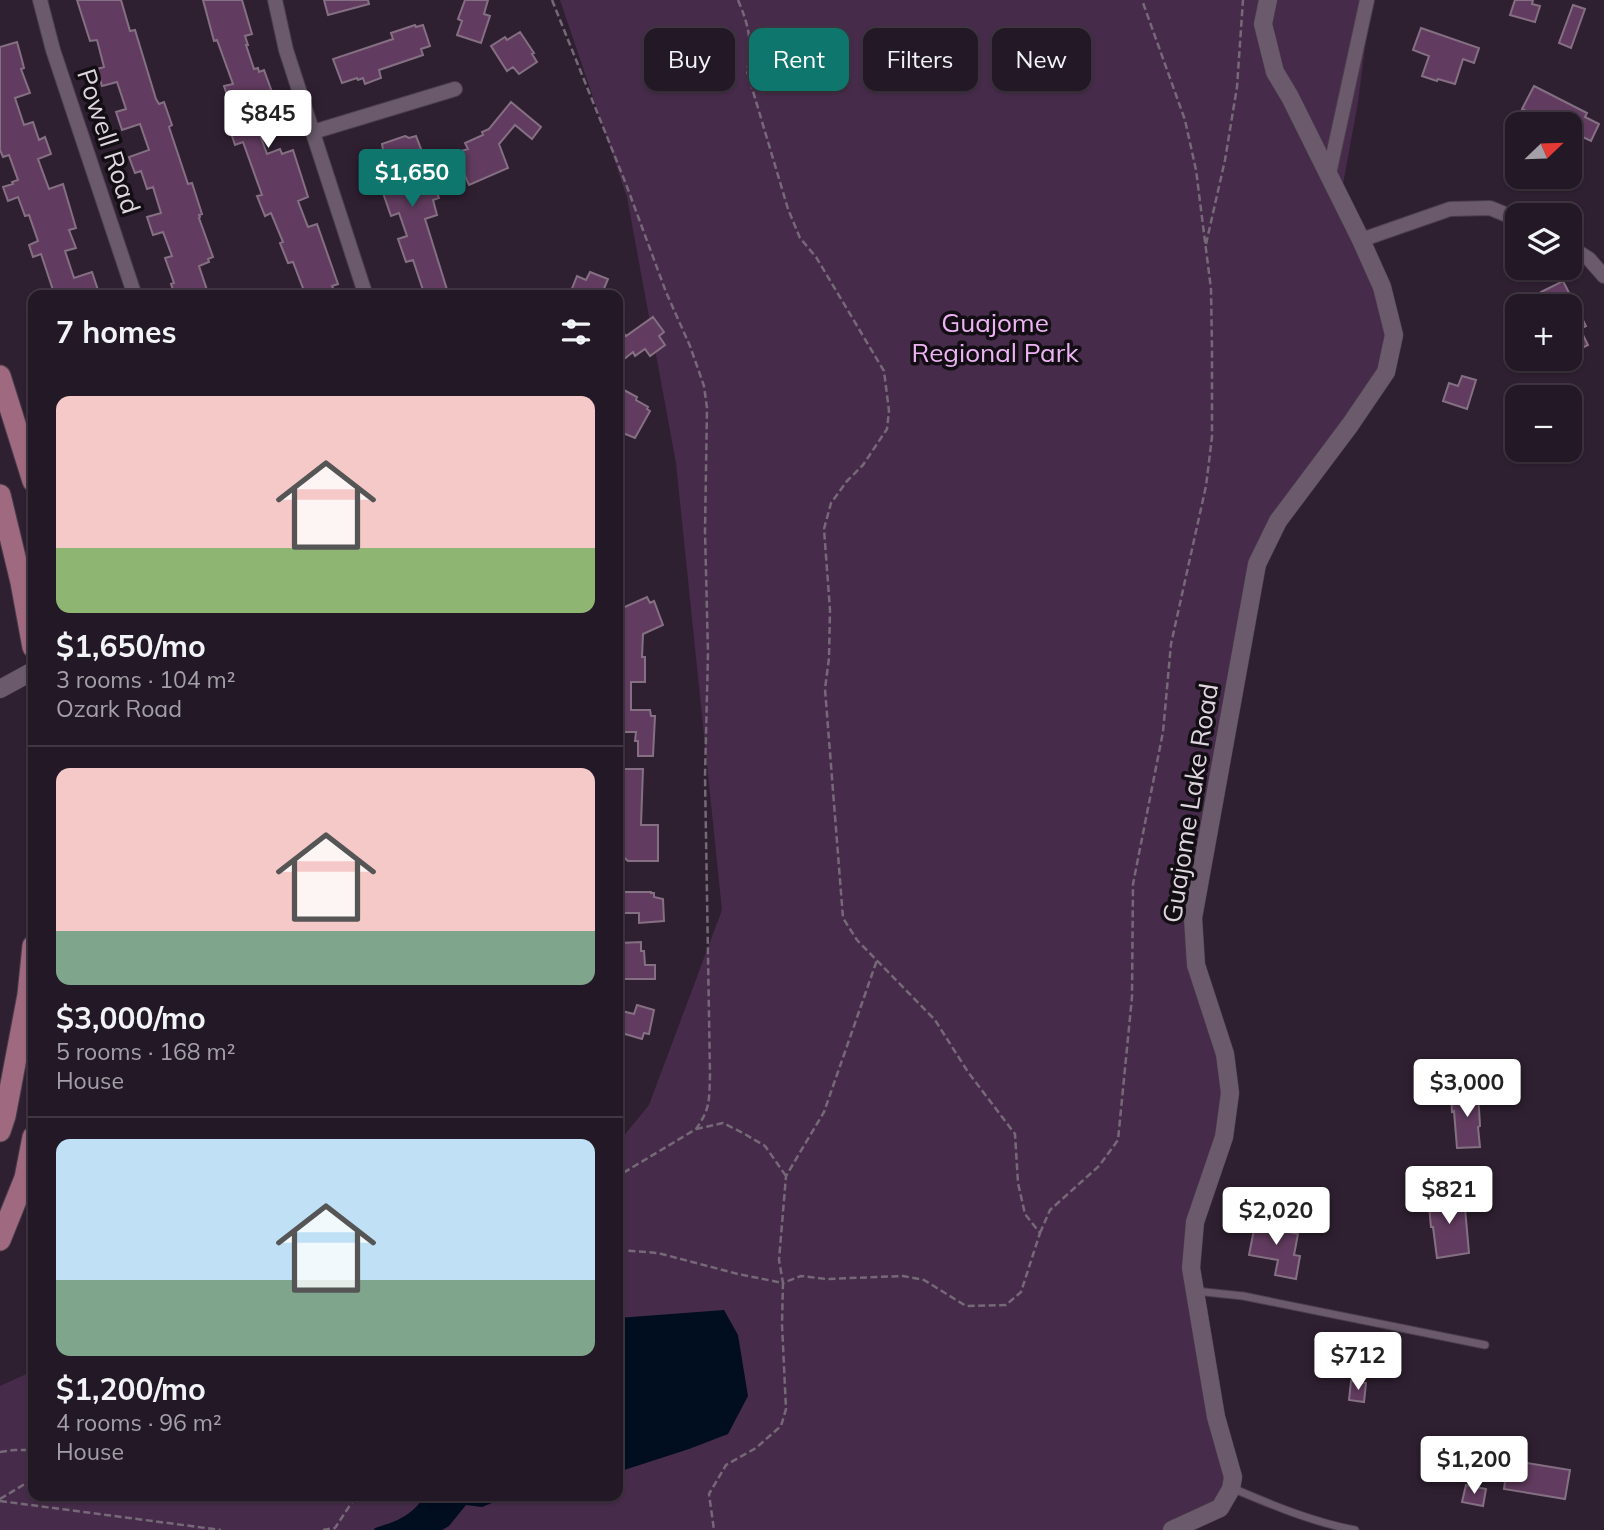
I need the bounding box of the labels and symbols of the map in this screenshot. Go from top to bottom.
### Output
street label: Powell Road [70,64,148,218]
pin: $845 [227,90,309,150]
north arrow [1505,112,1582,189]
pin: $1,650 [355,150,469,209]
park label: Guajome Regional Park [911,306,1079,369]
street label: Guajome Lake Road [1155,681,1225,925]
pin: $3,000 [1410,1060,1524,1119]
pin: $821 [1408,1166,1490,1226]
pin: $2,020 [1219,1188,1333,1247]
pin: $712 [1317,1332,1399,1392]
pin: $1,200 [1417,1436,1531,1496]

